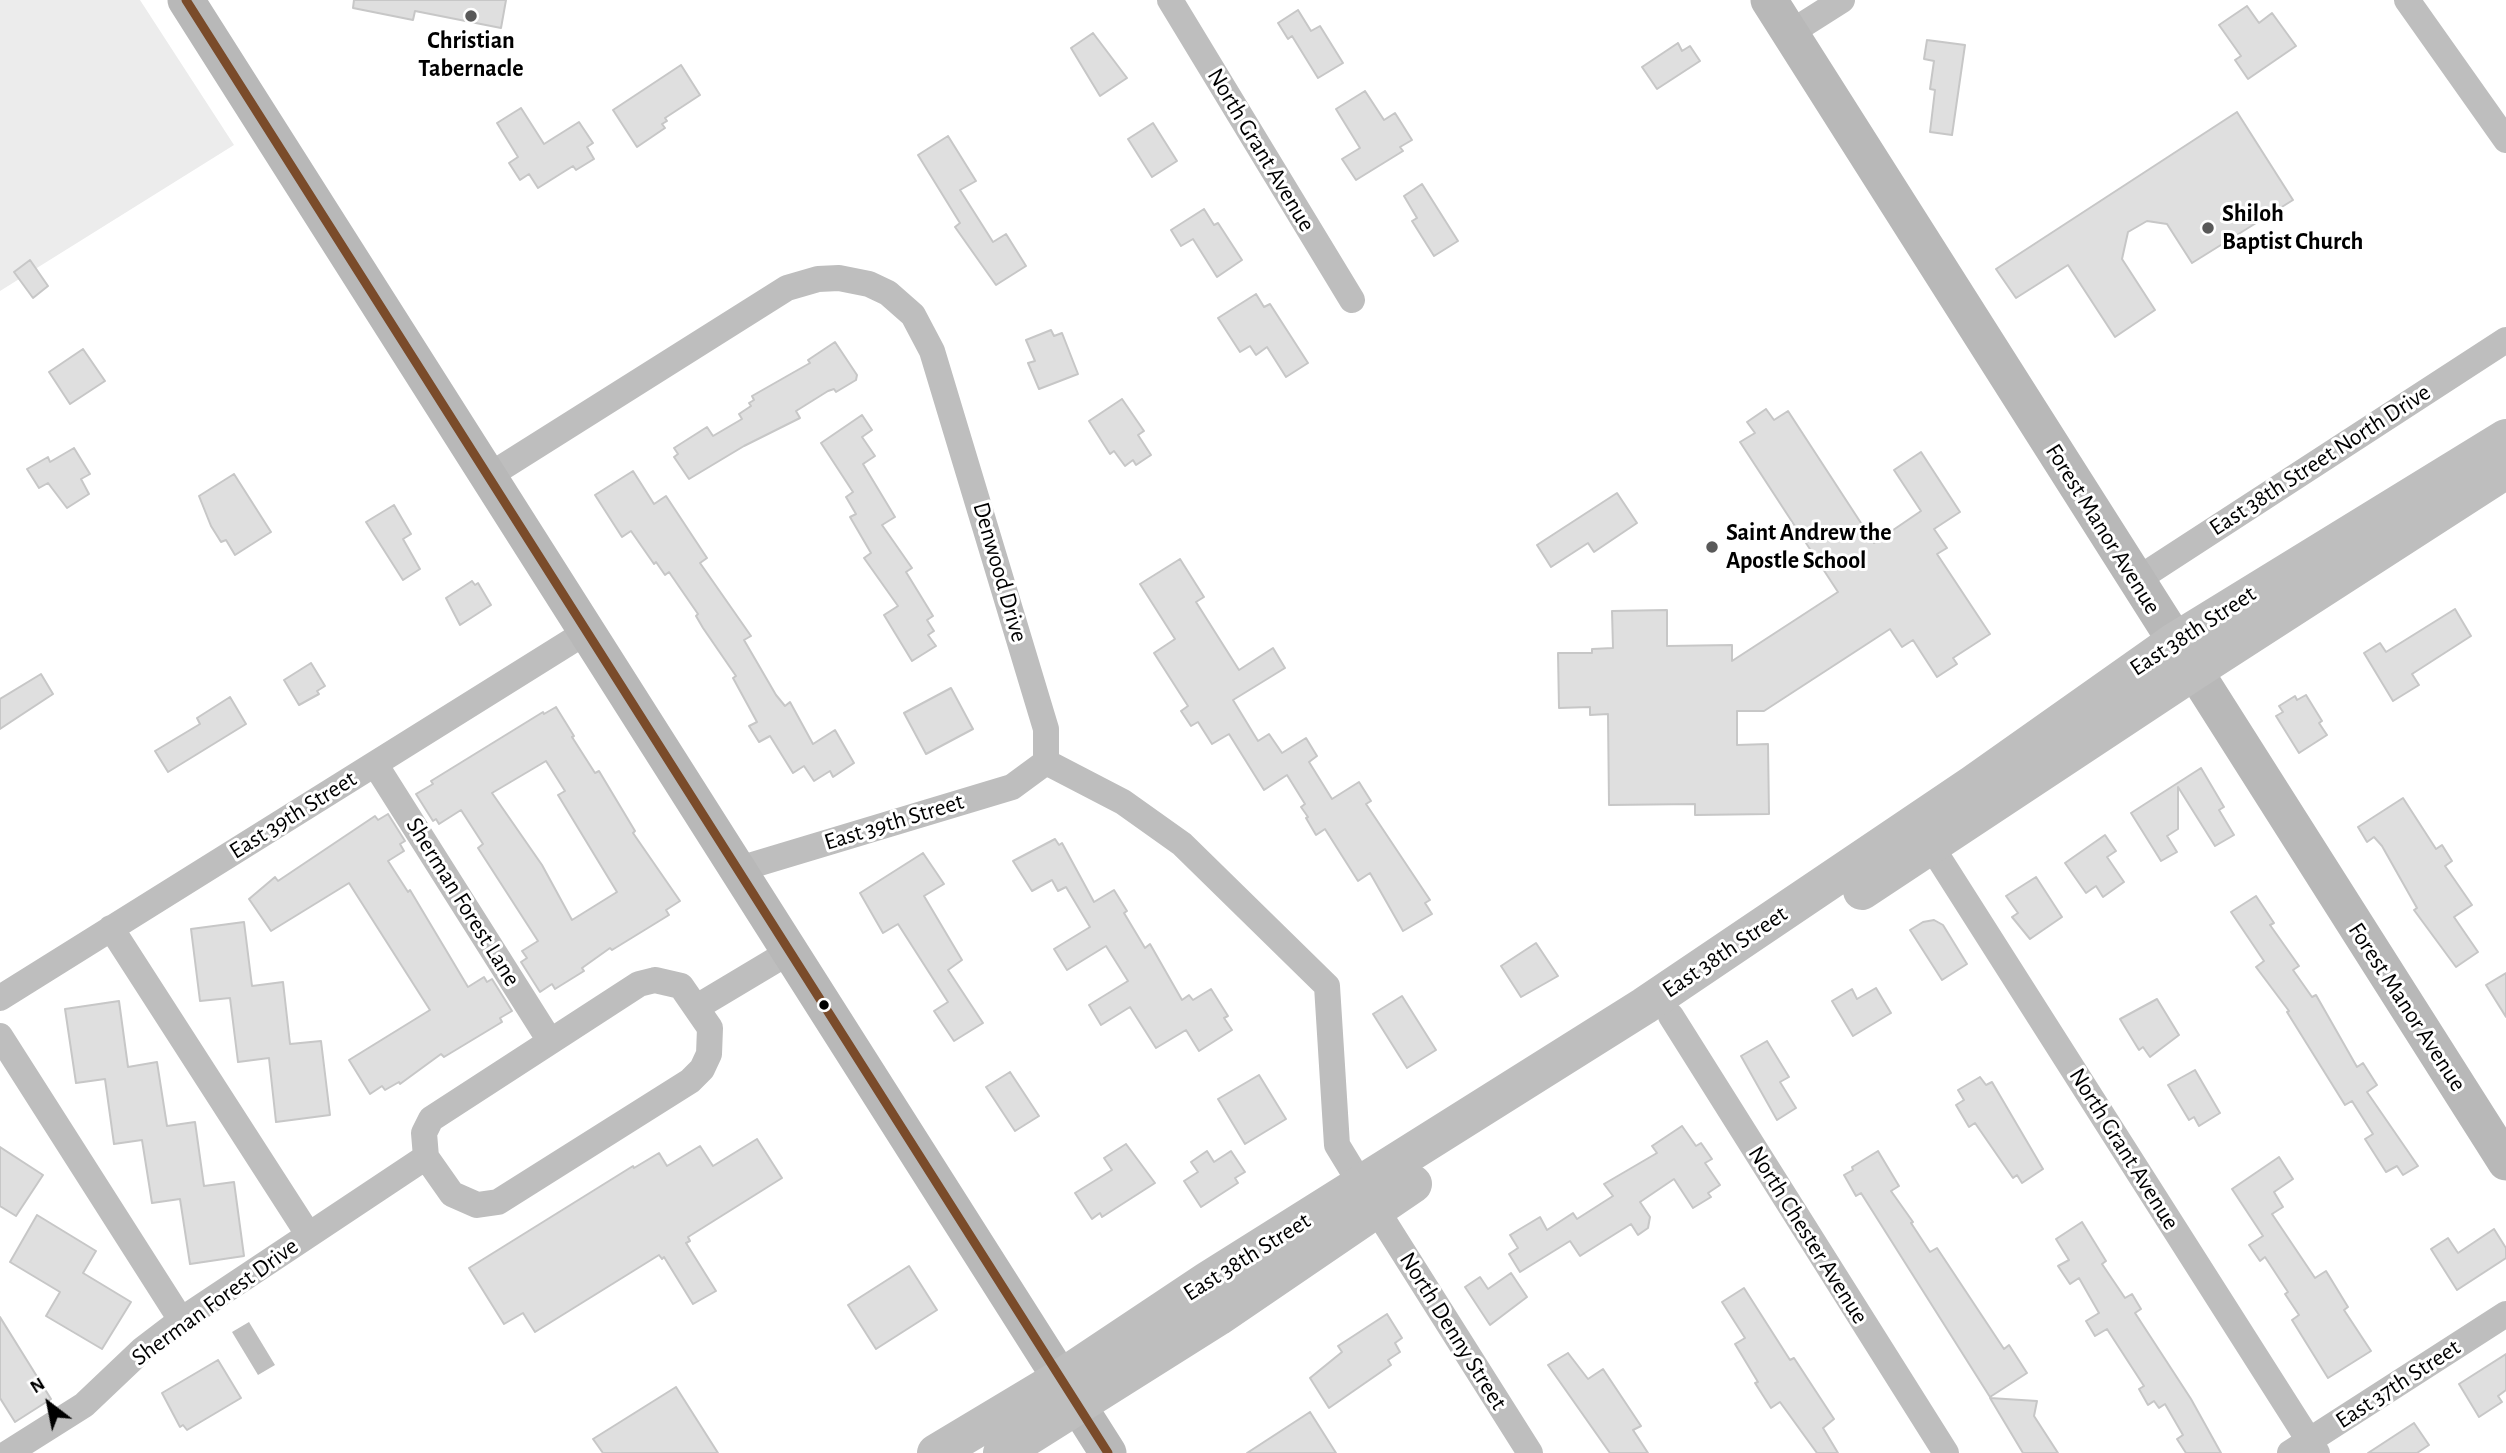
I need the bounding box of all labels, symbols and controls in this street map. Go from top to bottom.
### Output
marker: Christian Tabernacle [463,8,479,24]
place label: Christian Tabernacle [418,27,524,83]
street label: North Grant Avenue [1201,63,1321,237]
place label: Shiloh Baptist Church [2222,200,2363,256]
marker: Shiloh Baptist Church [2200,220,2216,236]
street label: East 38th Street North Drive [2204,378,2436,542]
street label: Forest Manor Avenue [2039,438,2167,620]
street label: Denwood Drive [966,499,1034,645]
place label: Saint Andrew the Apostle School [1726,519,1892,575]
marker: Saint Andrew the Apostle School [1704,539,1720,555]
street label: East 38th Street [2125,580,2261,682]
street label: East 39th Street [224,765,362,865]
street label: East 39th Street [821,787,967,857]
street label: Sherman Forest Lane [400,812,526,992]
street label: East 38th Street [1657,900,1793,1004]
street label: Forest Manor Avenue [2342,917,2472,1097]
unlabelled marker [817,998,831,1012]
street label: North Grant Avenue [2063,1063,2185,1235]
street label: North Chester Avenue [1742,1141,1874,1329]
street label: East 38th Street [1178,1206,1316,1308]
street label: Sherman Forest Drive [126,1232,304,1372]
street label: North Denny Street [1393,1247,1513,1415]
street label: East 37th Street [2330,1333,2466,1435]
north arrow [14,1369,84,1439]
text: N [27,1374,48,1397]

